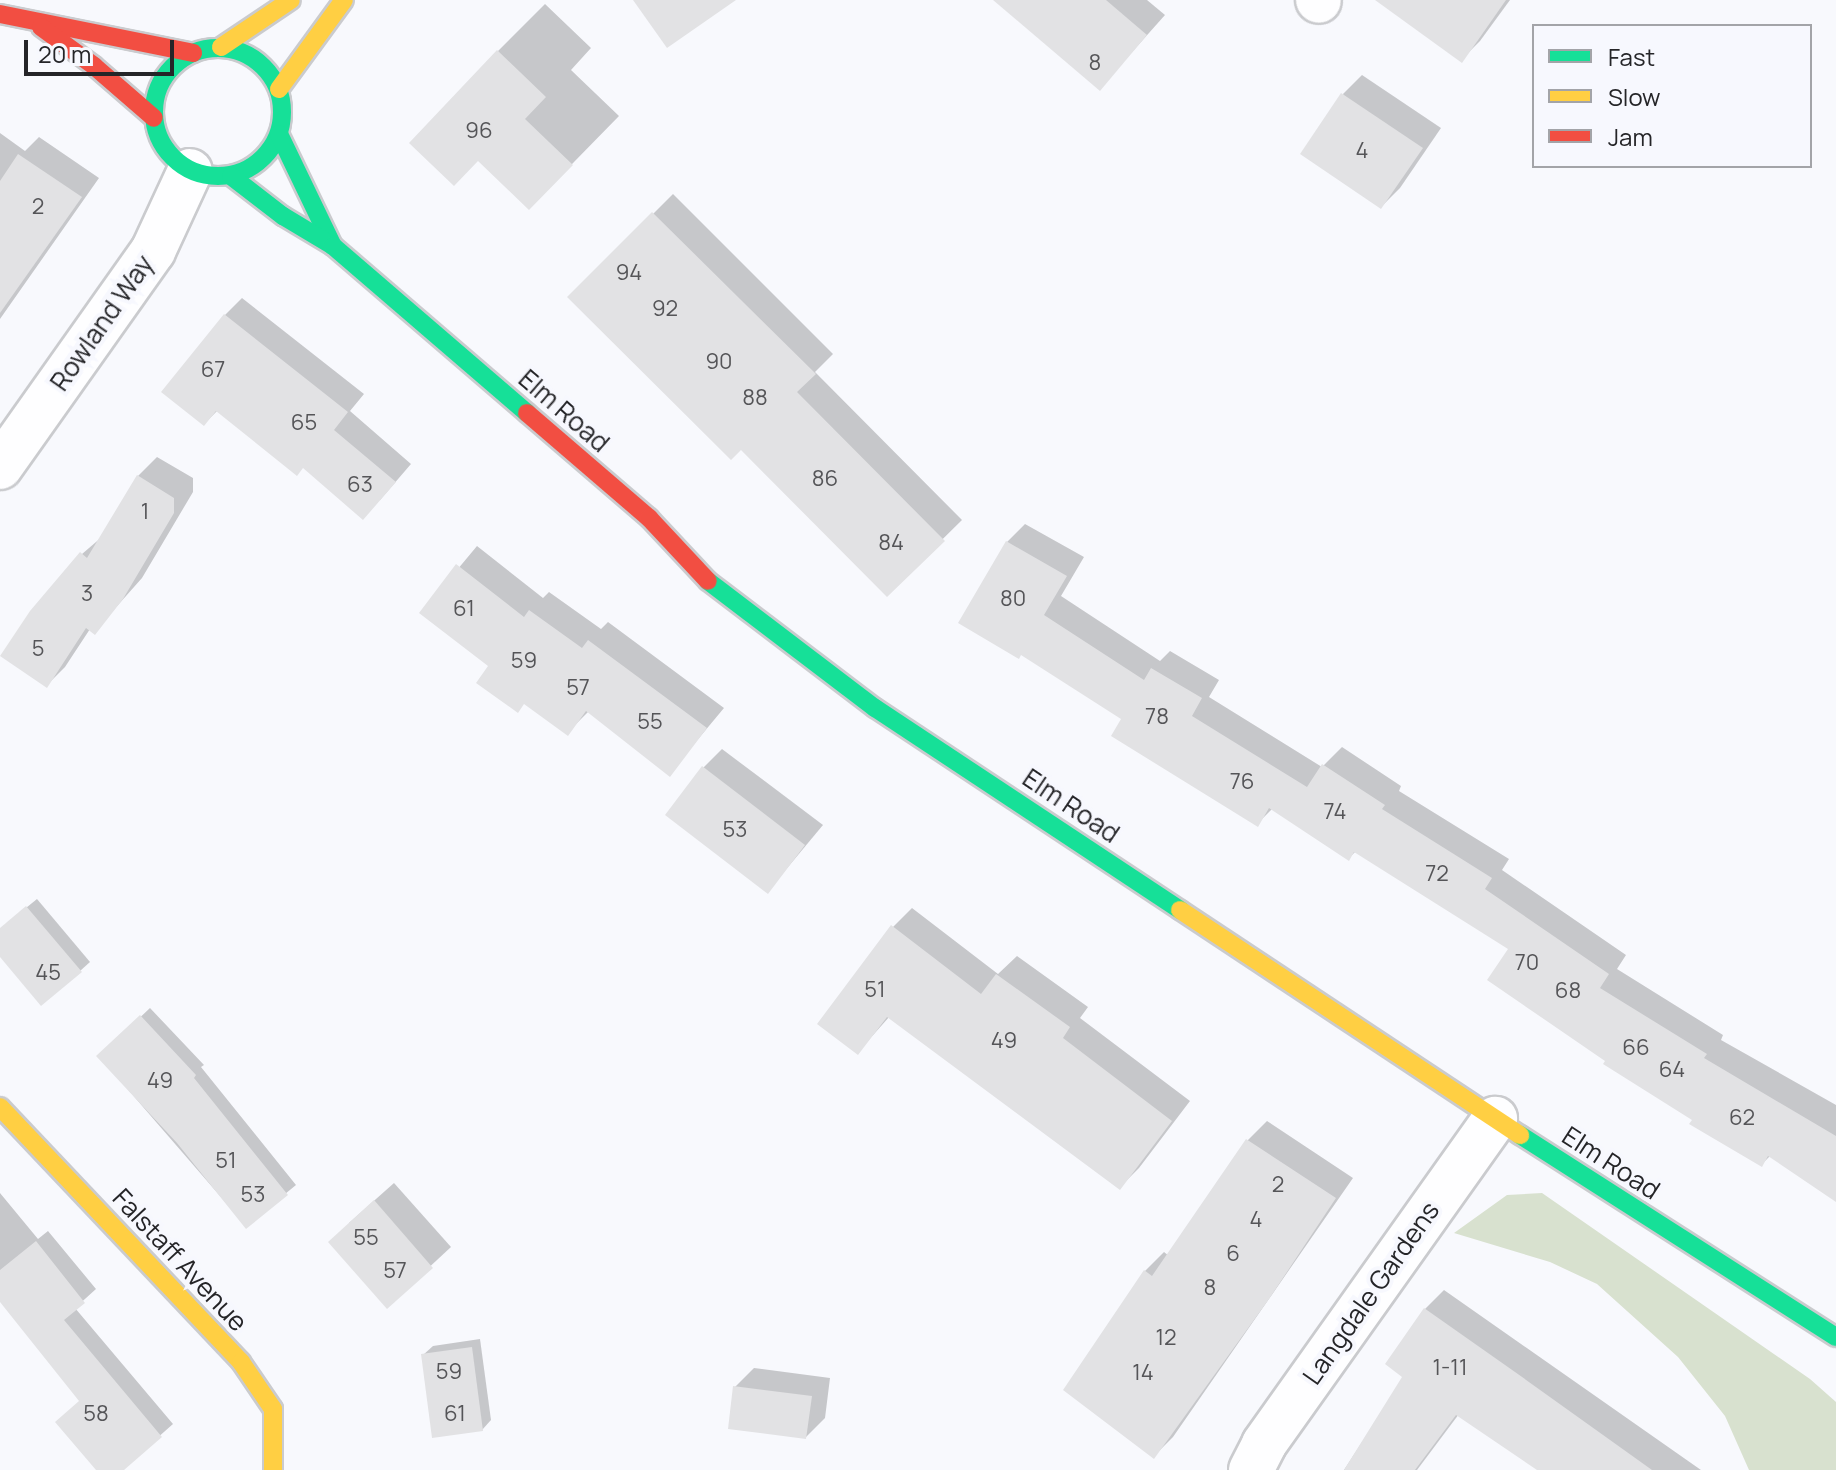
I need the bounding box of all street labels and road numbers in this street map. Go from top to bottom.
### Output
street label: Rowland Way [44,249,160,397]
street label: Elm Road [512,363,616,459]
street label: Elm Road [1017,762,1125,850]
street label: Elm Road [1556,1120,1666,1206]
street label: Falstaff Avenue [106,1182,254,1338]
street label: Langdale Gardens [1296,1196,1446,1390]

